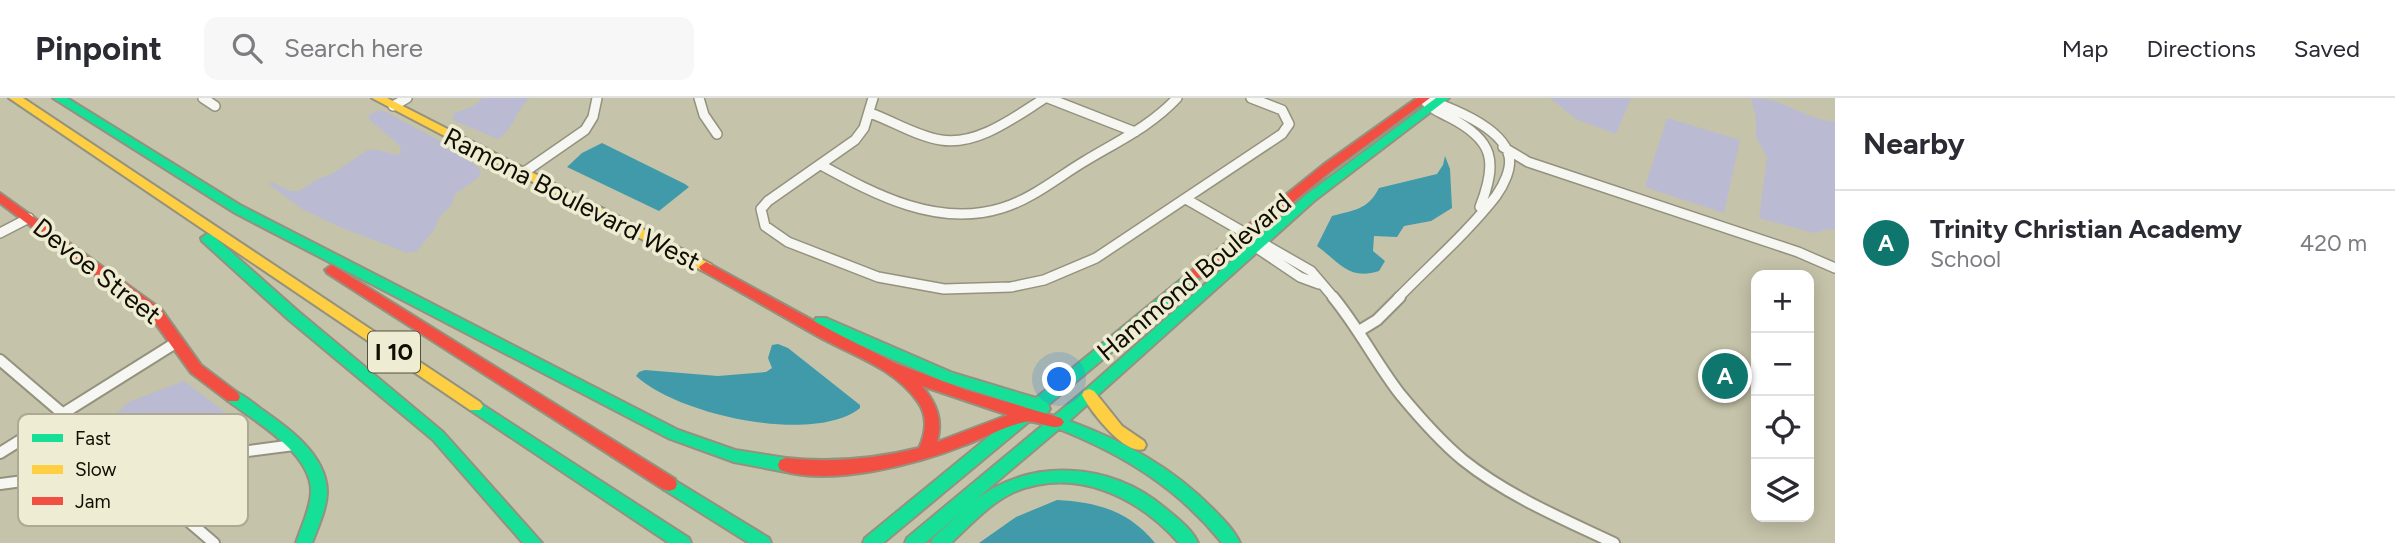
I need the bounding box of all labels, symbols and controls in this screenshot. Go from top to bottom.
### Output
search box [204,17,694,80]
text: Pinpoint [35,29,162,68]
icon: search [228,29,266,67]
text: Search here [284,32,423,64]
text: Map [2062,34,2108,63]
text: Directions [2146,34,2256,63]
text: Saved [2294,34,2360,63]
street label: Ramona Boulevard West [439,121,705,278]
text: Nearby [1863,125,1965,162]
street label: Hammond Boulevard [1090,186,1298,368]
street label: Devoe Street [27,211,167,331]
text: Trinity Christian Academy [1930,213,2242,245]
text: A [1878,229,1894,257]
text: 420 m [2300,229,2367,257]
text: School [1930,245,2001,273]
map controls [1751,270,1814,522]
button: + [1751,270,1814,333]
road number: I 10 [368,331,420,372]
button: − [1751,333,1814,396]
pin: A [1702,350,1748,402]
your location [1042,362,1076,396]
button: locate [1751,396,1814,459]
legend [18,414,248,526]
text: Fast [75,427,111,450]
text: Slow [75,458,117,481]
button: layers [1751,459,1814,522]
text: Jam [75,490,111,513]

